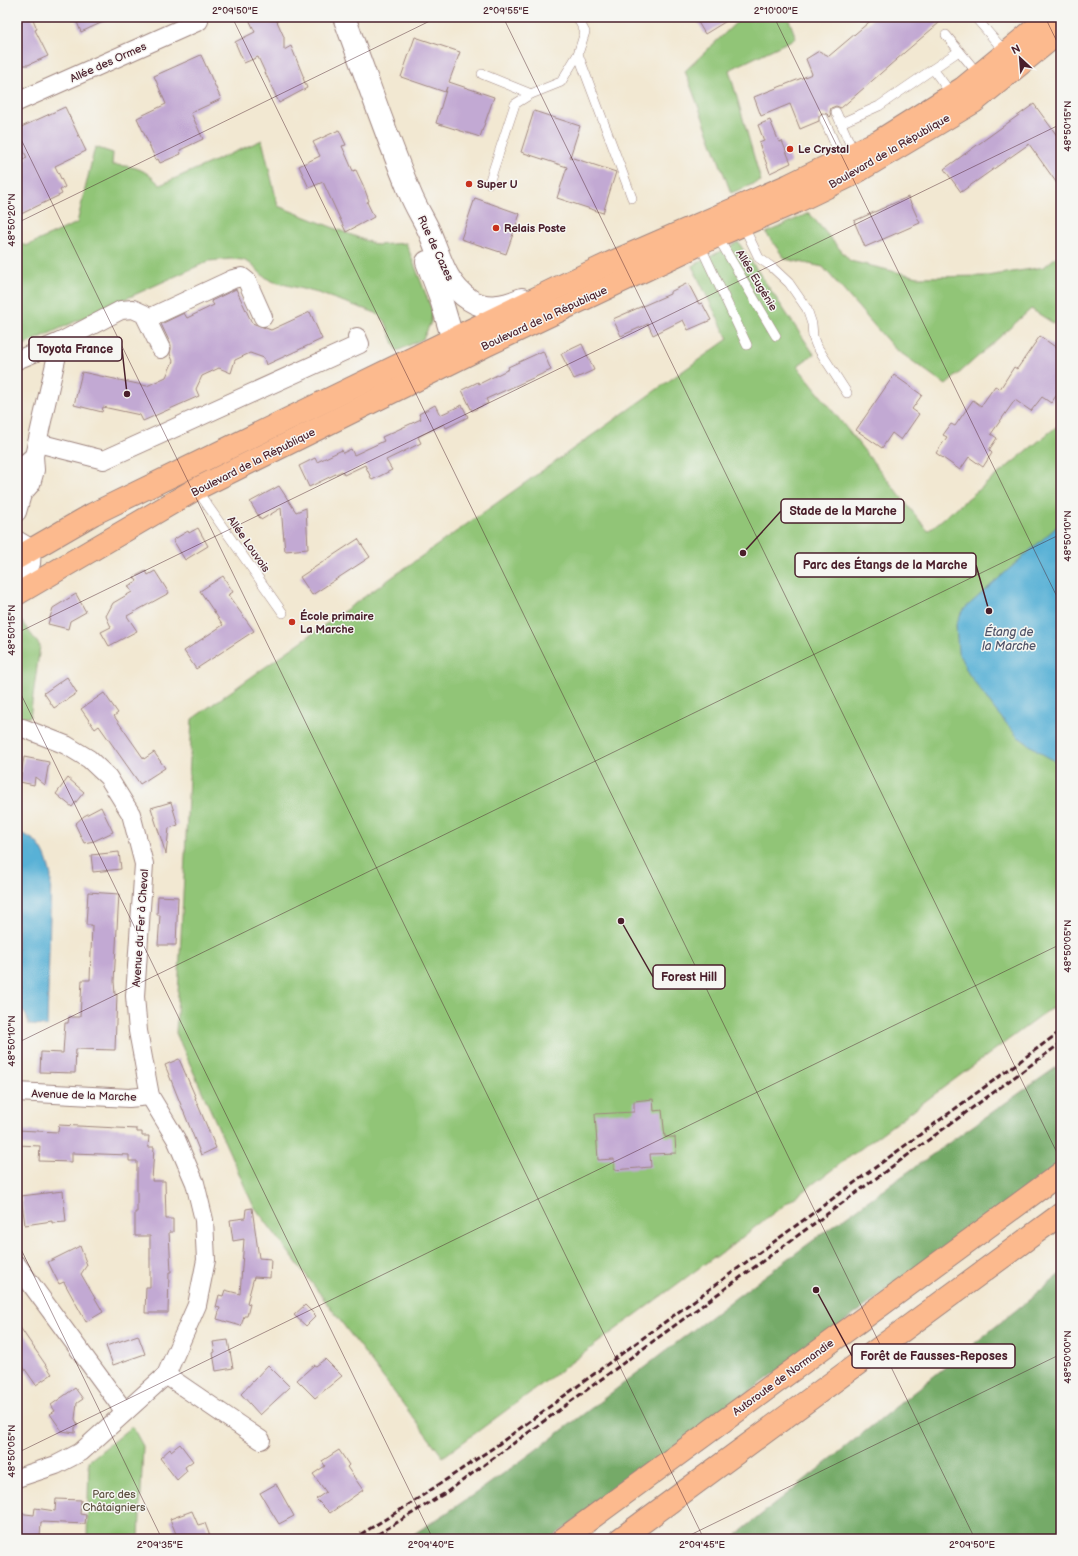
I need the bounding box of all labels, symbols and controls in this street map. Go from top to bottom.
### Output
text: 2°09'50"E [212,5,258,17]
text: 2°09'55"E [483,5,529,17]
text: 2°10'00"E [754,5,799,17]
north arrow [1000,38,1040,78]
street label: Allée des Ormes [68,40,149,85]
text: N [1009,42,1022,57]
text: 48°50'15"N [1062,100,1074,152]
street label: Boulevard de la République [826,111,952,191]
place label: Le Crystal [798,143,849,156]
marker: Le Crystal [785,144,795,154]
place label: Super U [477,178,518,191]
marker: Super U [464,179,474,189]
text: 48°50'20"N [6,193,18,247]
street label: Rue de Cazes [415,214,457,283]
place label: Relais Poste [504,222,566,235]
marker: Relais Poste [491,223,501,233]
street label: Allée Eugénie [733,247,780,314]
street label: Boulevard de la République [479,283,610,353]
callout: Toyota France [29,337,122,361]
text: Toyota France [37,342,113,357]
street label: Boulevard de la République [189,425,318,499]
callout: Stade de la Marche [781,499,904,523]
text: Stade de la Marche [789,504,897,519]
text: 48°50'10"N [1062,510,1074,562]
street label: Allée Louvois [225,514,273,575]
callout: Parc des Étangs de la Marche [795,553,976,577]
text: Parc des Étangs de la Marche [803,556,967,573]
text: 48°50'15"N [6,604,18,656]
place label: École primaire La Marche [300,609,374,636]
marker: École primaire La Marche [287,617,297,627]
water label: Étang de la Marche [982,624,1036,654]
street label: Avenue du Fer à Cheval [130,869,151,988]
text: 48°50'05"N [1062,919,1074,973]
callout: Forest Hill [653,965,725,989]
text: Forest Hill [661,970,717,985]
text: 48°50'10"N [6,1015,18,1067]
street label: Avenue de la Marche [31,1087,137,1104]
text: 48°50'00"N [1062,1330,1074,1384]
street label: Autoroute de Normandie [730,1336,837,1418]
callout: Forêt de Fausses-Reposes [852,1344,1015,1368]
text: Forêt de Fausses-Reposes [860,1349,1008,1364]
text: 48°50'05"N [6,1424,18,1478]
park label: Parc des Châtaigniers [82,1488,146,1514]
text: 2°09'35"E [137,1539,184,1551]
text: 2°09'40"E [408,1539,455,1551]
text: 2°09'45"E [679,1539,726,1551]
text: 2°09'50"E [949,1539,995,1551]

